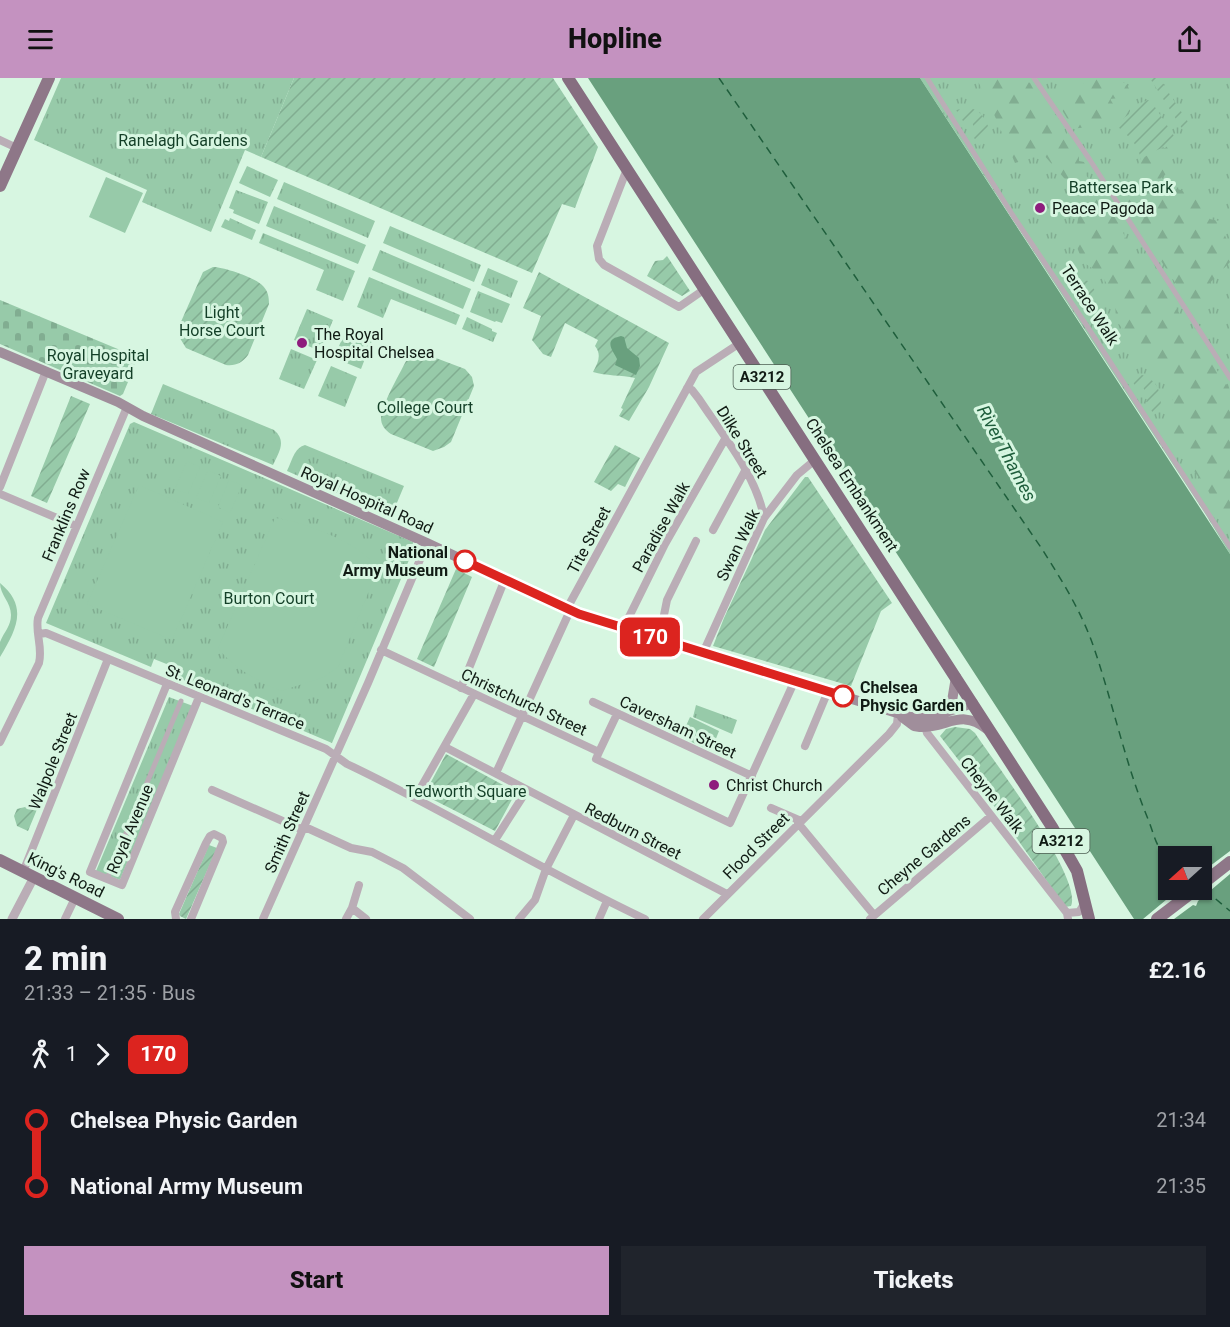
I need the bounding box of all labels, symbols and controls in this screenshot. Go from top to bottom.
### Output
icon: menu [24,23,57,56]
text: Hopline [568,23,662,55]
icon: share [1173,23,1206,56]
park label: Ranelagh Gardens [118,131,248,150]
park label: Battersea Park [1069,178,1174,197]
place label: Peace Pagoda [1052,199,1155,218]
marker: Peace Pagoda [1033,201,1047,215]
street label: Terrace Walk [1057,261,1123,349]
park label: Light Horse Court [179,303,265,340]
place label: The Royal Hospital Chelsea [314,325,435,362]
marker: The Royal Hospital Chelsea [295,336,309,350]
park label: Royal Hospital Graveyard [47,346,149,383]
road number: A3212 [734,365,790,389]
park label: College Court [377,398,473,417]
water label: River Thames [973,401,1041,505]
street label: Dilke Street [713,403,771,481]
street label: Chelsea Embankment [802,415,902,555]
street label: Royal Hospital Road [298,462,436,538]
street label: Franklins Row [38,466,94,564]
street label: Paradise Walk [628,478,694,576]
street label: Tite Street [563,503,615,577]
street label: Swan Walk [712,505,764,584]
place label: National Army Museum [343,543,448,580]
marker: National Army Museum [454,550,476,572]
park label: Burton Court [223,589,315,608]
line badge: 170 [616,618,684,656]
text: 170 [632,625,668,649]
street label: St. Leonard's Terrace [163,660,307,734]
street label: Christchurch Street [458,665,590,739]
place label: Chelsea Physic Garden [860,678,964,715]
marker: Chelsea Physic Garden [832,685,854,707]
street label: Caversham Street [617,692,739,762]
street label: Walpole Street [25,710,81,812]
street label: Cheyne Walk [956,753,1028,837]
place label: Christ Church [726,776,823,795]
marker: Christ Church [707,778,721,792]
street label: Royal Avenue [103,781,157,877]
park label: Tedworth Square [405,782,527,801]
street label: Smith Street [260,788,314,876]
street label: Redburn Street [582,799,684,863]
street label: Flood Street [719,809,793,883]
street label: Cheyne Gardens [873,810,975,900]
road number: A3212 [1032,829,1090,853]
north arrow [1158,846,1212,900]
map controls [1158,846,1212,900]
street label: King's Road [25,848,107,902]
text: 2 min [24,939,107,978]
text: £2.16 [1149,958,1206,983]
text: 21:33 – 21:35 · Bus [24,981,196,1005]
icon: walk [24,1038,57,1071]
icon: forward [86,1038,119,1071]
text: 1 [66,1042,77,1066]
text: 170 [140,1042,176,1066]
text: Chelsea Physic Garden [70,1108,298,1133]
text: 21:34 [1156,1108,1206,1132]
text: National Army Museum [70,1174,303,1199]
text: 21:35 [1156,1174,1206,1198]
button: Start [24,1246,609,1315]
button: Tickets [621,1246,1206,1315]

